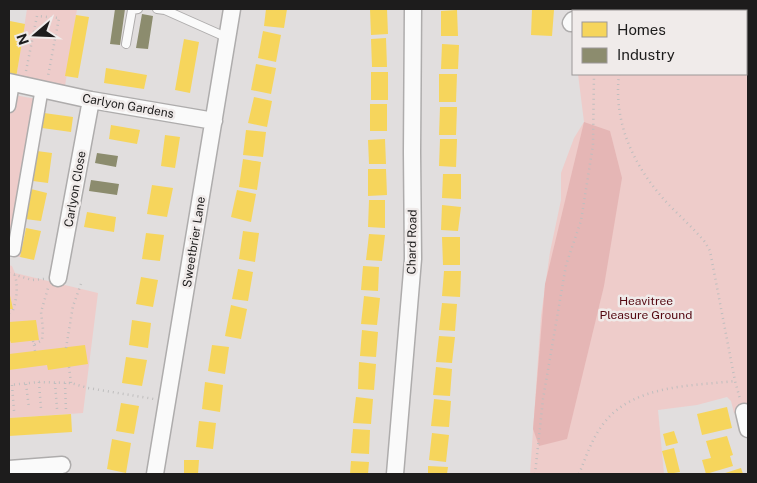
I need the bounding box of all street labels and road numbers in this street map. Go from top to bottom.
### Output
street label: Carlyon Gardens [81,91,175,121]
street label: Carlyon Close [61,150,89,228]
street label: Sweetbrier Lane [180,195,208,288]
street label: Chard Road [404,209,420,275]

